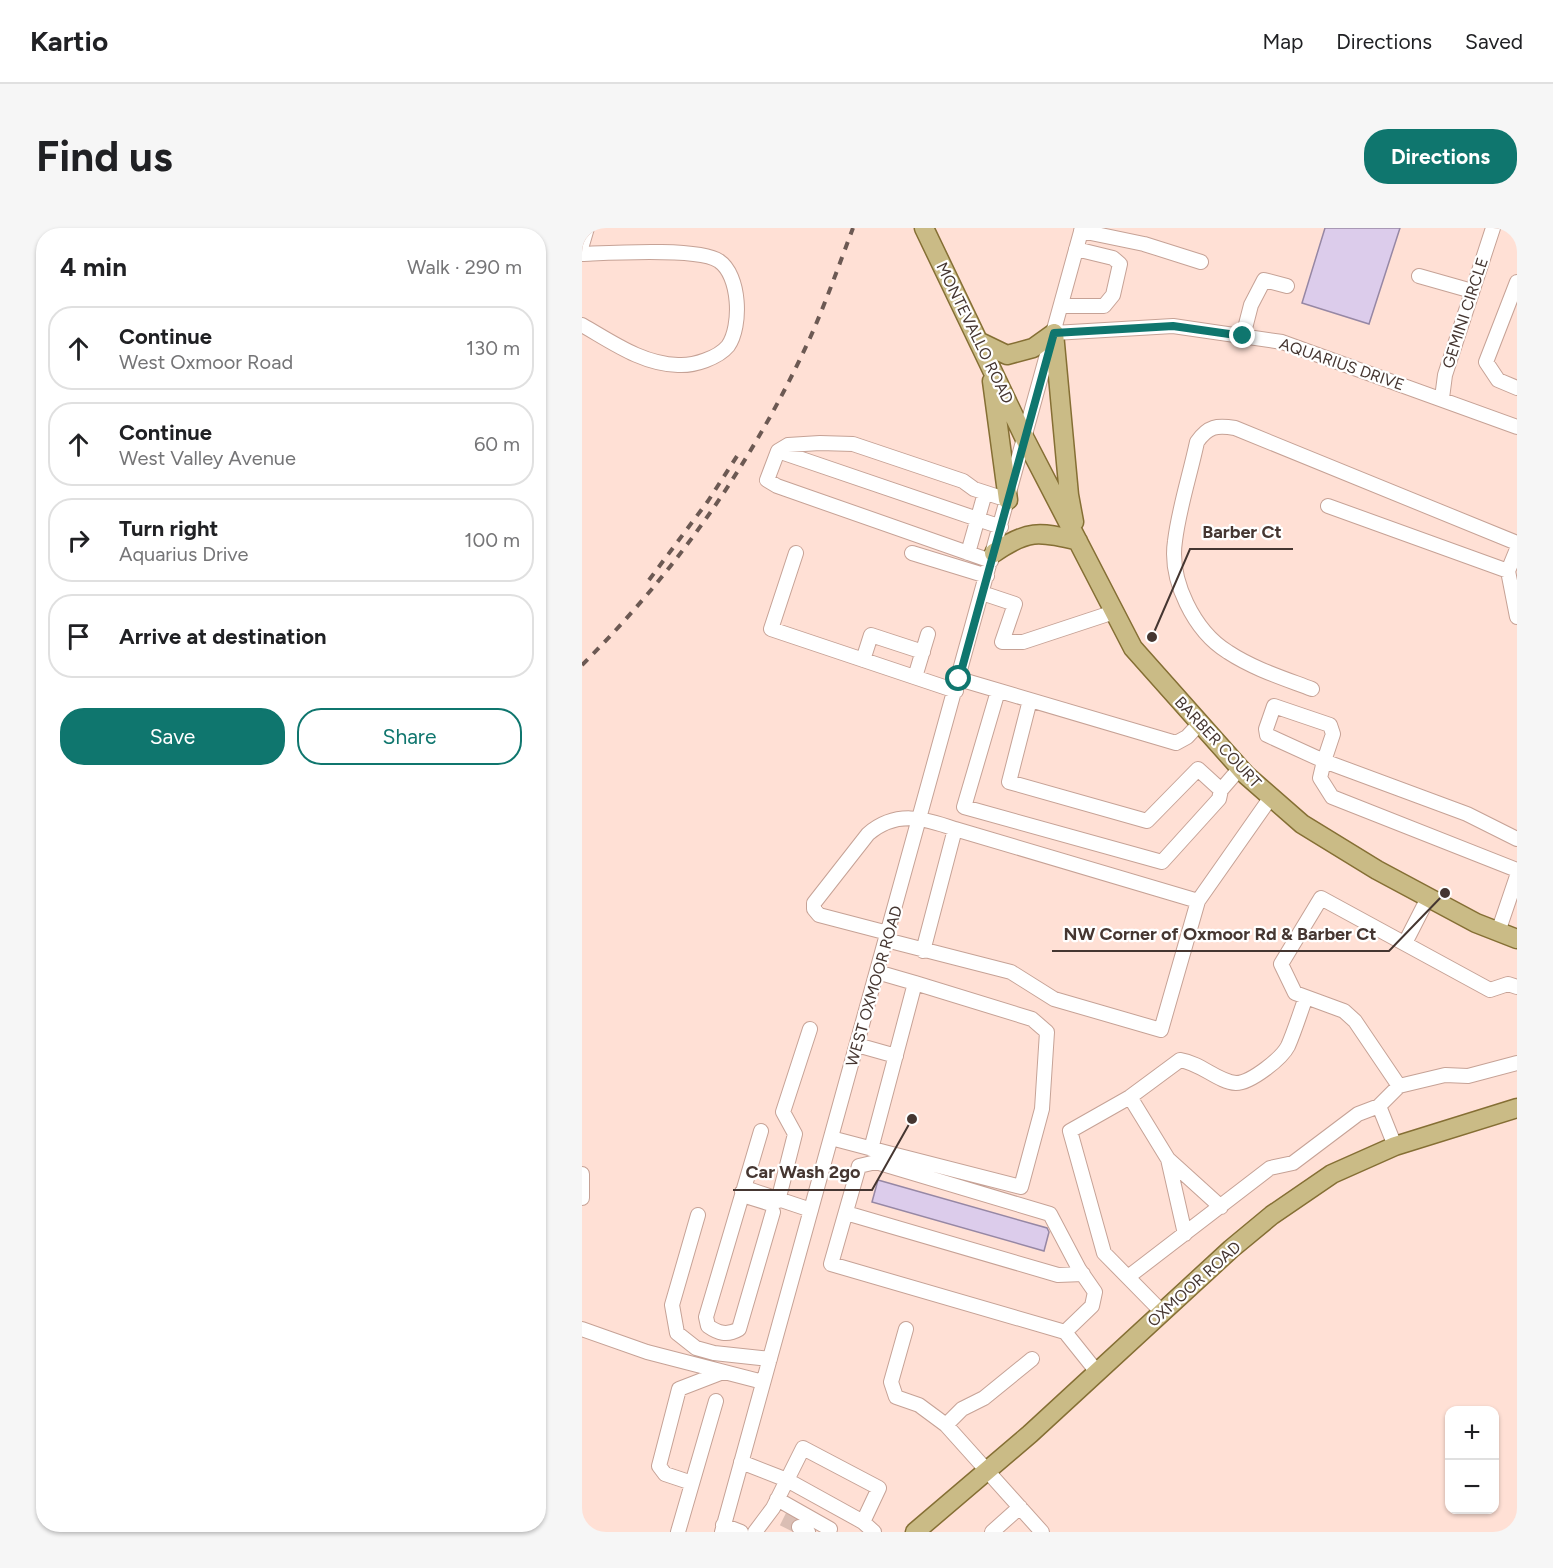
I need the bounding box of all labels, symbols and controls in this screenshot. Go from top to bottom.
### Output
text: Kartio [30,24,108,58]
text: Map [1262,29,1303,54]
text: Directions [1336,29,1432,54]
text: Saved [1465,29,1523,54]
button: Directions [1364,129,1517,184]
text: Find us [36,131,173,182]
text: 4 min [60,251,127,283]
text: Walk · 290 m [407,255,522,279]
street label: GEMINI CIRCLE [1438,255,1492,371]
street label: MONTEVALLO ROAD [933,259,1017,407]
route end [1229,322,1255,348]
text: Continue [119,323,212,350]
icon: ahead [62,332,95,365]
street label: AQUARIUS DRIVE [1277,334,1407,394]
text: 130 m [466,336,520,360]
text: West Oxmoor Road [119,350,293,374]
text: Continue [119,419,212,446]
icon: ahead [62,428,95,461]
text: 60 m [474,432,520,456]
text: West Valley Avenue [119,446,296,470]
callout: Barber Ct [1190,513,1293,549]
text: Turn right [119,515,218,542]
text: Barber Ct [1202,521,1282,543]
icon: right [62,524,95,557]
text: 100 m [464,528,520,552]
text: Aquarius Drive [119,542,248,566]
icon: arrive [62,620,95,653]
text: Arrive at destination [119,623,327,650]
route start [945,665,971,691]
street label: BARBER COURT [1171,692,1265,792]
button: Save [60,708,285,765]
button: Share [297,708,522,765]
street label: WEST OXMOOR ROAD [842,903,906,1069]
callout: NW Corner of Oxmoor Rd & Barber Ct [1052,915,1389,951]
text: NW Corner of Oxmoor Rd & Barber Ct [1064,923,1376,945]
callout: Car Wash 2go [733,1154,872,1190]
text: Car Wash 2go [746,1161,860,1183]
street label: OXMOOR ROAD [1143,1237,1245,1331]
map controls [1445,1406,1499,1514]
button: + [1445,1406,1499,1460]
button: − [1445,1460,1499,1514]

